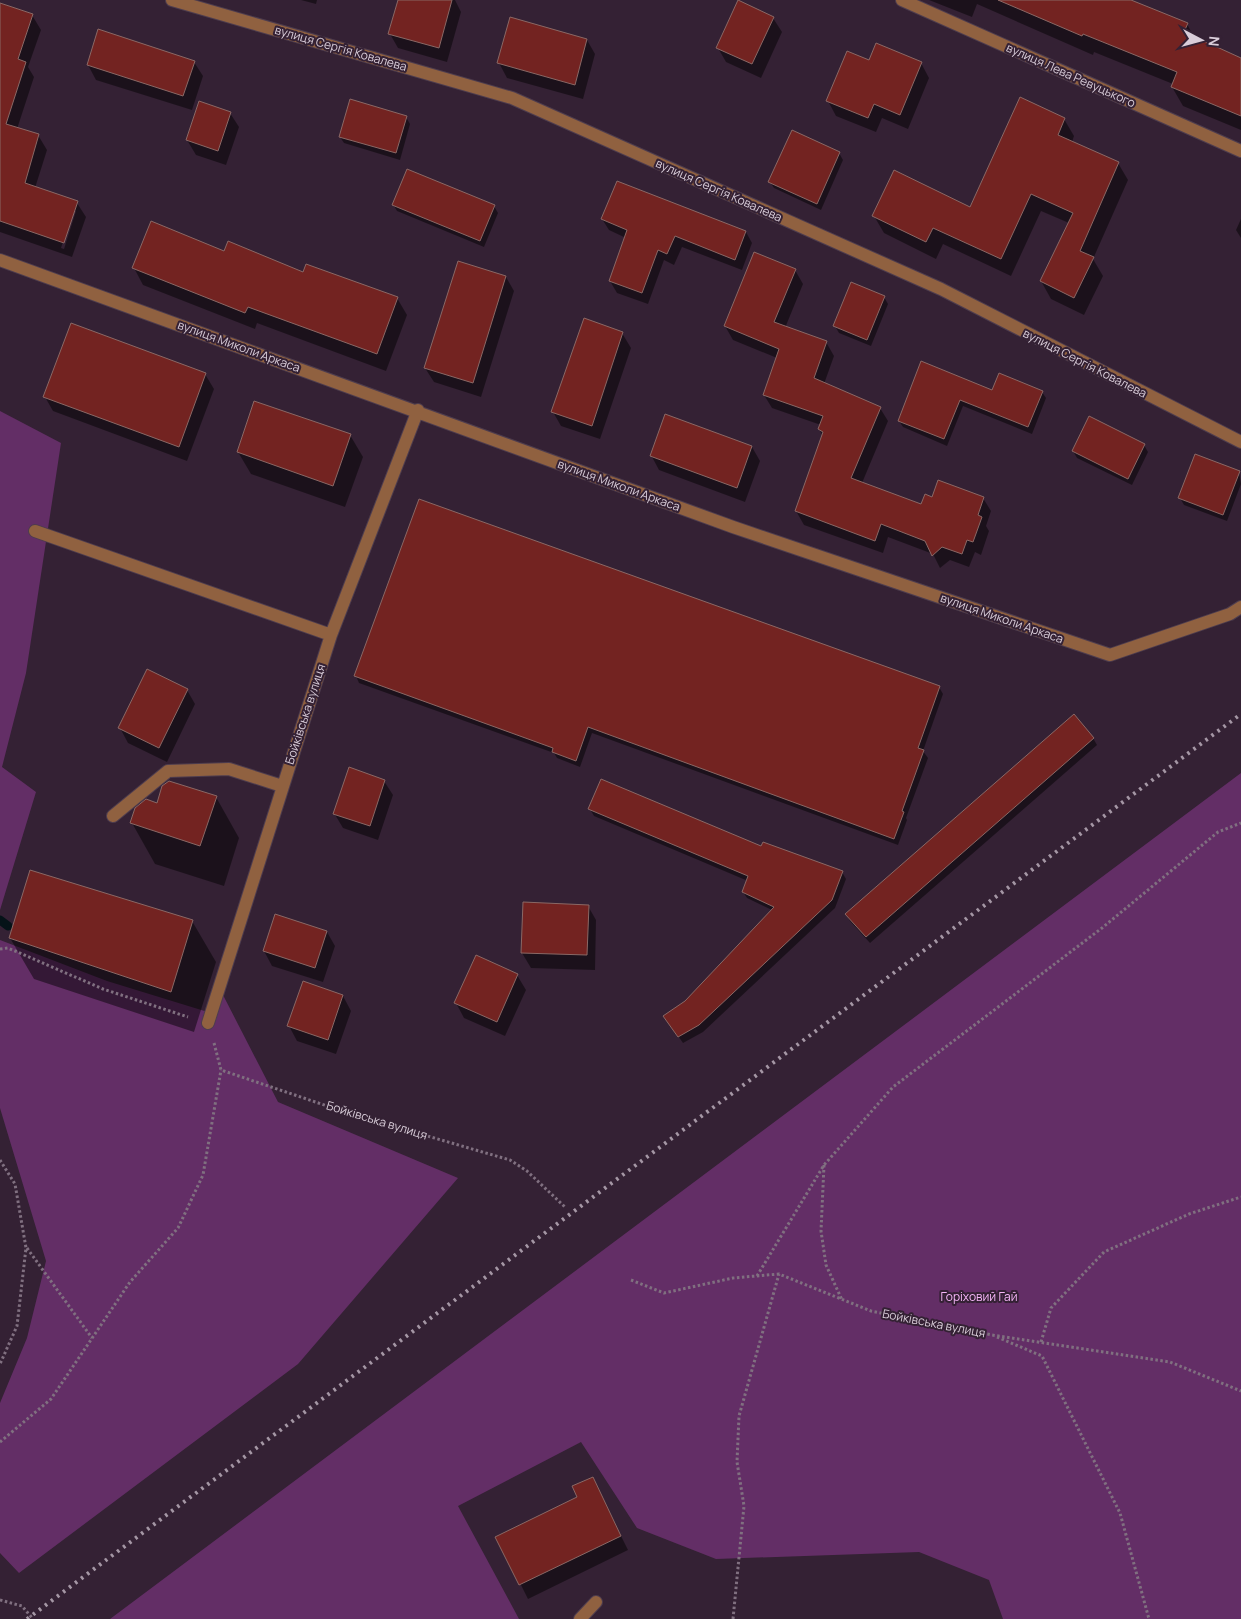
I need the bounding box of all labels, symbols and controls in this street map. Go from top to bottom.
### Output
north arrow [1176,15,1226,65]
street label: вулиця Сергія Ковалева [273,21,409,75]
text: N [1204,35,1224,47]
street label: вулиця Лева Ревуцького [1004,39,1138,111]
street label: вулиця Сергія Ковалева [653,154,785,226]
street label: вулиця Миколи Аркаса [175,316,303,376]
street label: вулиця Сергія Ковалева [1020,324,1150,402]
street label: вулиця Миколи Аркаса [555,455,683,515]
street label: вулиця Миколи Аркаса [938,589,1066,647]
street label: Бойківська вулиця [281,662,329,766]
street label: Бойківська вулиця [324,1097,430,1143]
park label: Горіховий Гай [940,1288,1018,1305]
street label: Бойківська вулиця [881,1305,987,1341]

